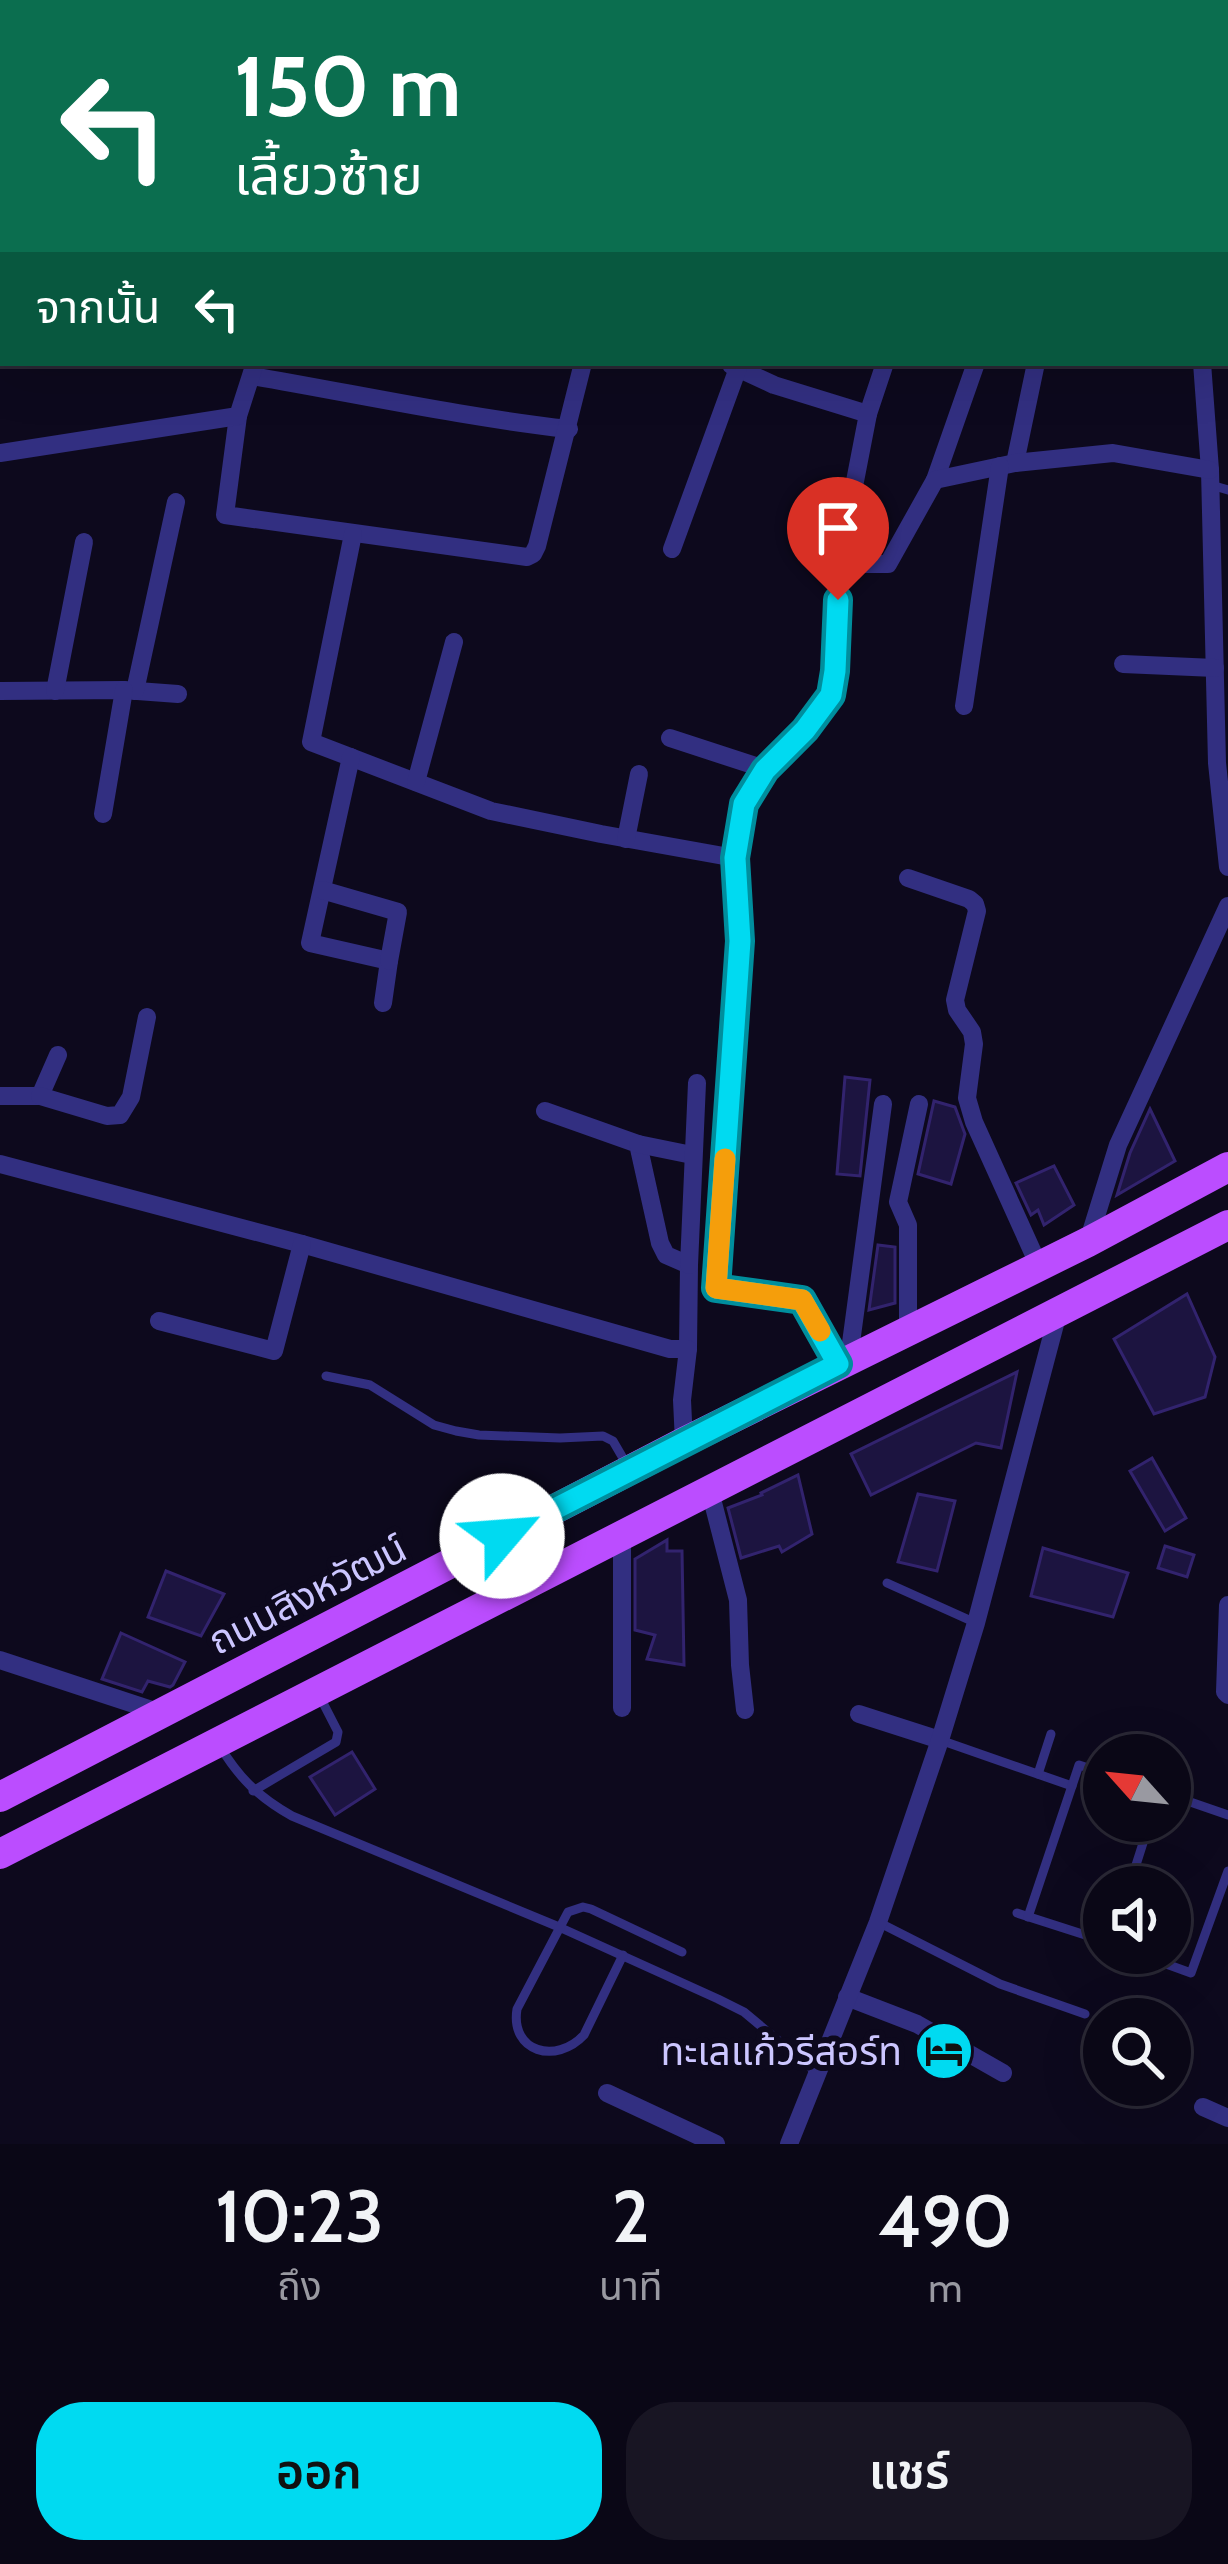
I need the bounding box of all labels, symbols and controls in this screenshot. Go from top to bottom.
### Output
text: 150 m [234,35,461,137]
icon: left [36,48,192,204]
text: เลี้ยวซ้าย [234,142,423,208]
icon: left [184,276,250,342]
text: จากนั้น [36,280,160,334]
pin [787,477,889,600]
icon: arrive [805,495,871,561]
position arrow [439,1473,565,1599]
street label: ถนนสิงหวัฒน์ [200,1524,414,1664]
north arrow [1083,1734,1191,1842]
map controls [1083,1734,1191,2106]
button: sound [1083,1866,1191,1974]
button: search [1083,1998,1191,2106]
hotel icon: ทะเลแก้วรีสอร์ท [913,2020,975,2082]
place label: ทะเลแก้วรีสอร์ท [660,2027,902,2075]
text: 10:23 [215,2173,384,2260]
text: 2 [612,2173,650,2260]
text: 490 [878,2178,1013,2265]
text: ถึง [277,2262,322,2310]
text: นาที [599,2262,663,2310]
text: m [928,2264,962,2312]
button: ออก [36,2402,602,2540]
button: แชร์ [626,2402,1192,2540]

